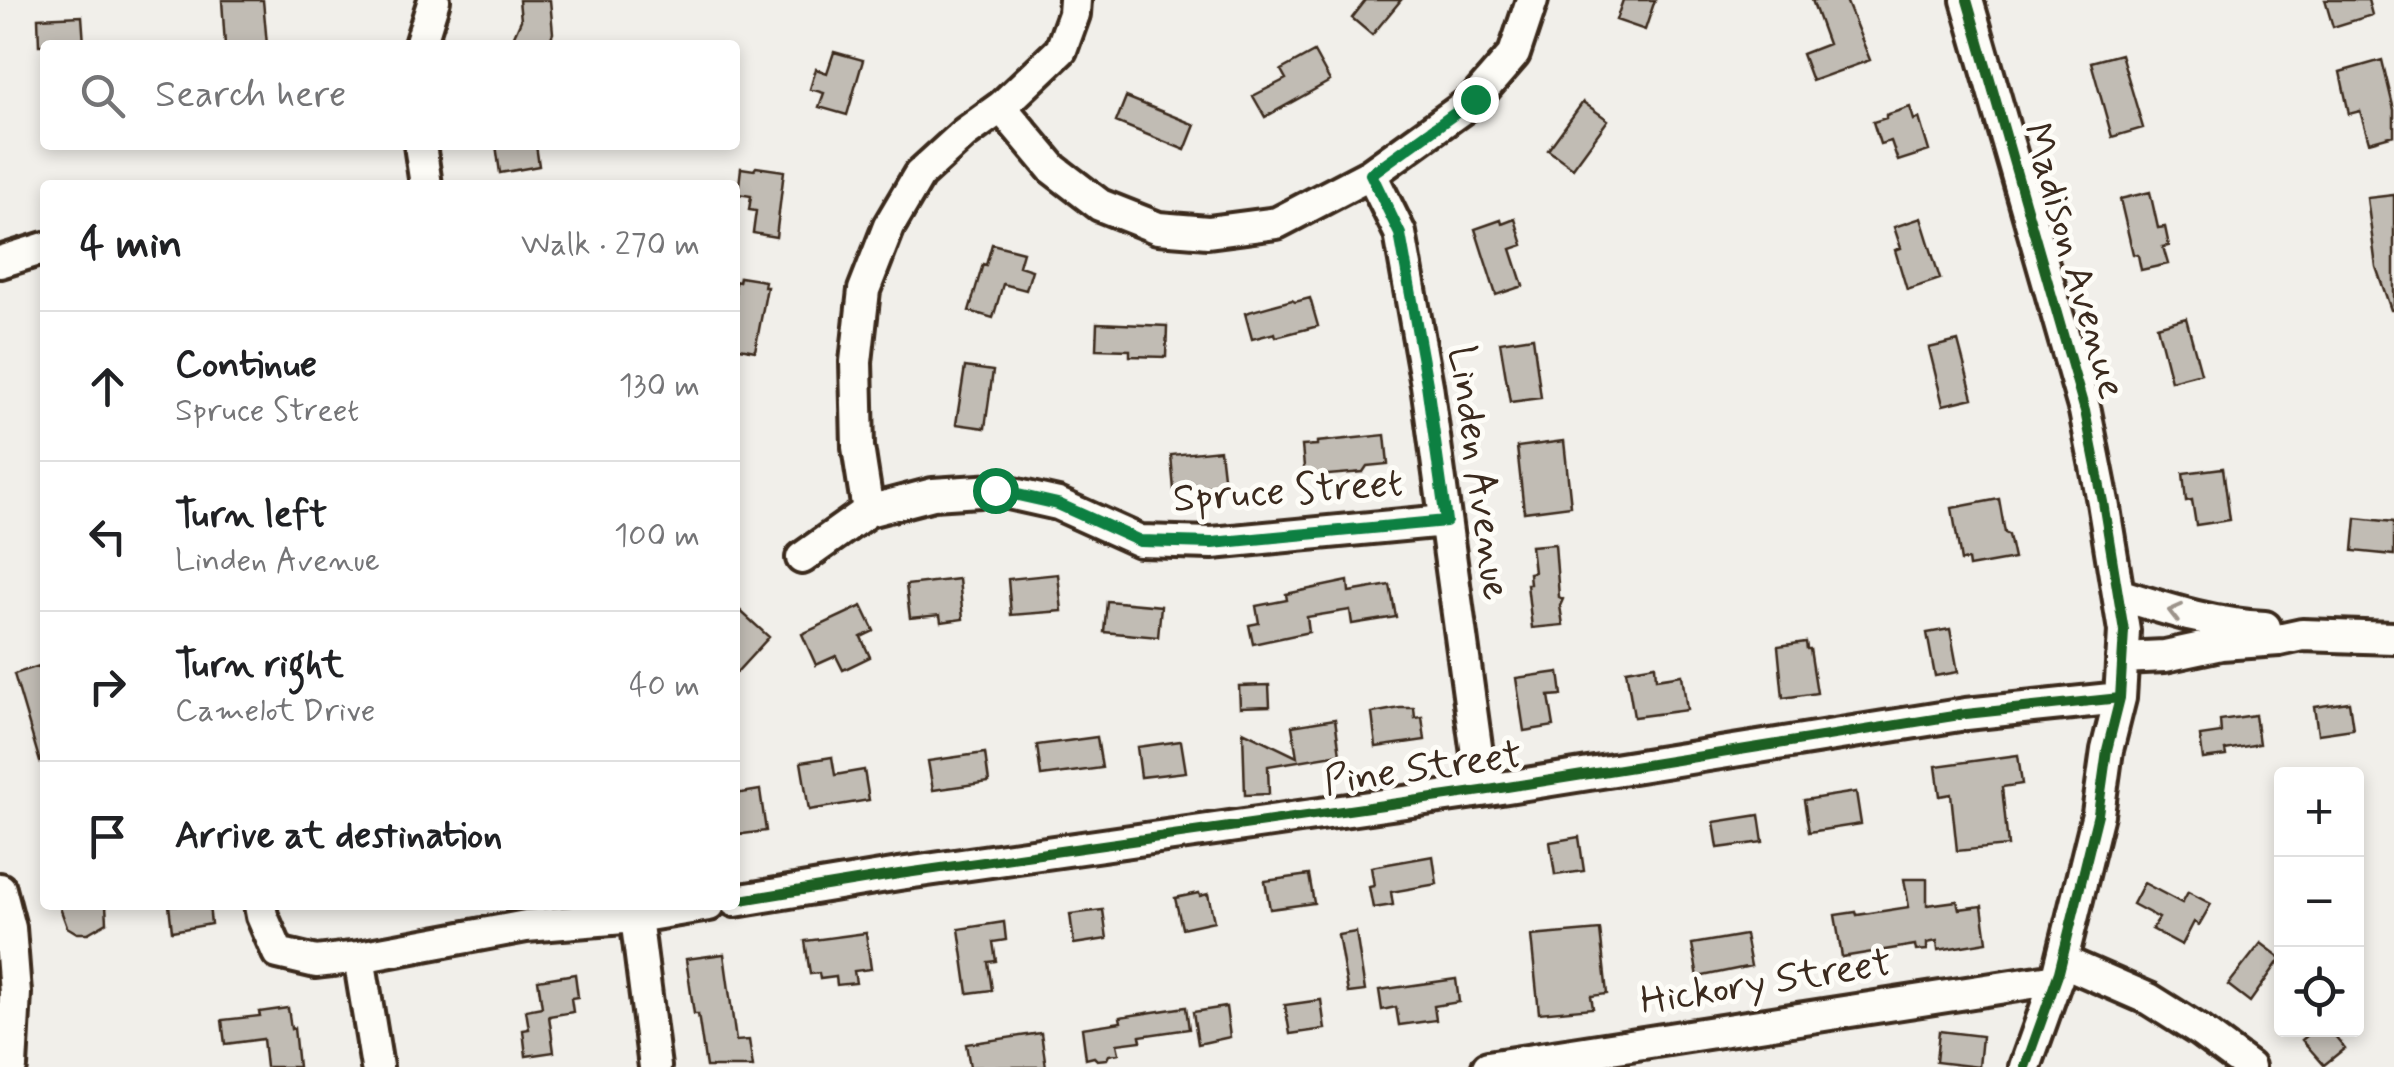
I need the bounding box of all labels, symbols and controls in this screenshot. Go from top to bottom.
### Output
search box [40,40,740,150]
icon: search [75,68,130,123]
text: Search here [155,71,346,120]
route end [1453,77,1499,123]
street label: Madison Avenue [2009,117,2137,405]
text: 4 min [80,218,182,273]
text: Walk · 270 m [521,224,700,266]
text: Continue [175,341,317,390]
street label: Linden Avenue [1434,343,1522,603]
icon: ahead [80,359,135,414]
text: 130 m [619,365,700,407]
text: Spruce Street [175,390,359,432]
street label: Spruce Street [1171,458,1405,526]
route start [973,468,1019,514]
text: Turn left [175,491,327,540]
icon: left [80,509,135,564]
text: 100 m [614,515,700,557]
text: Linden Avenue [175,540,380,582]
one-way arrow [2167,603,2184,624]
text: Turn right [175,641,344,690]
icon: right [80,659,135,714]
text: 40 m [629,665,700,707]
text: Camelot Drive [175,690,375,732]
street label: Pine Street [1321,729,1525,809]
map controls [2274,767,2364,1037]
button: + [2274,767,2364,857]
icon: arrive [80,809,135,864]
text: Arrive at destination [175,812,502,861]
button: − [2274,857,2364,947]
street label: Hickory Street [1637,938,1895,1028]
button: locate [2274,947,2364,1037]

